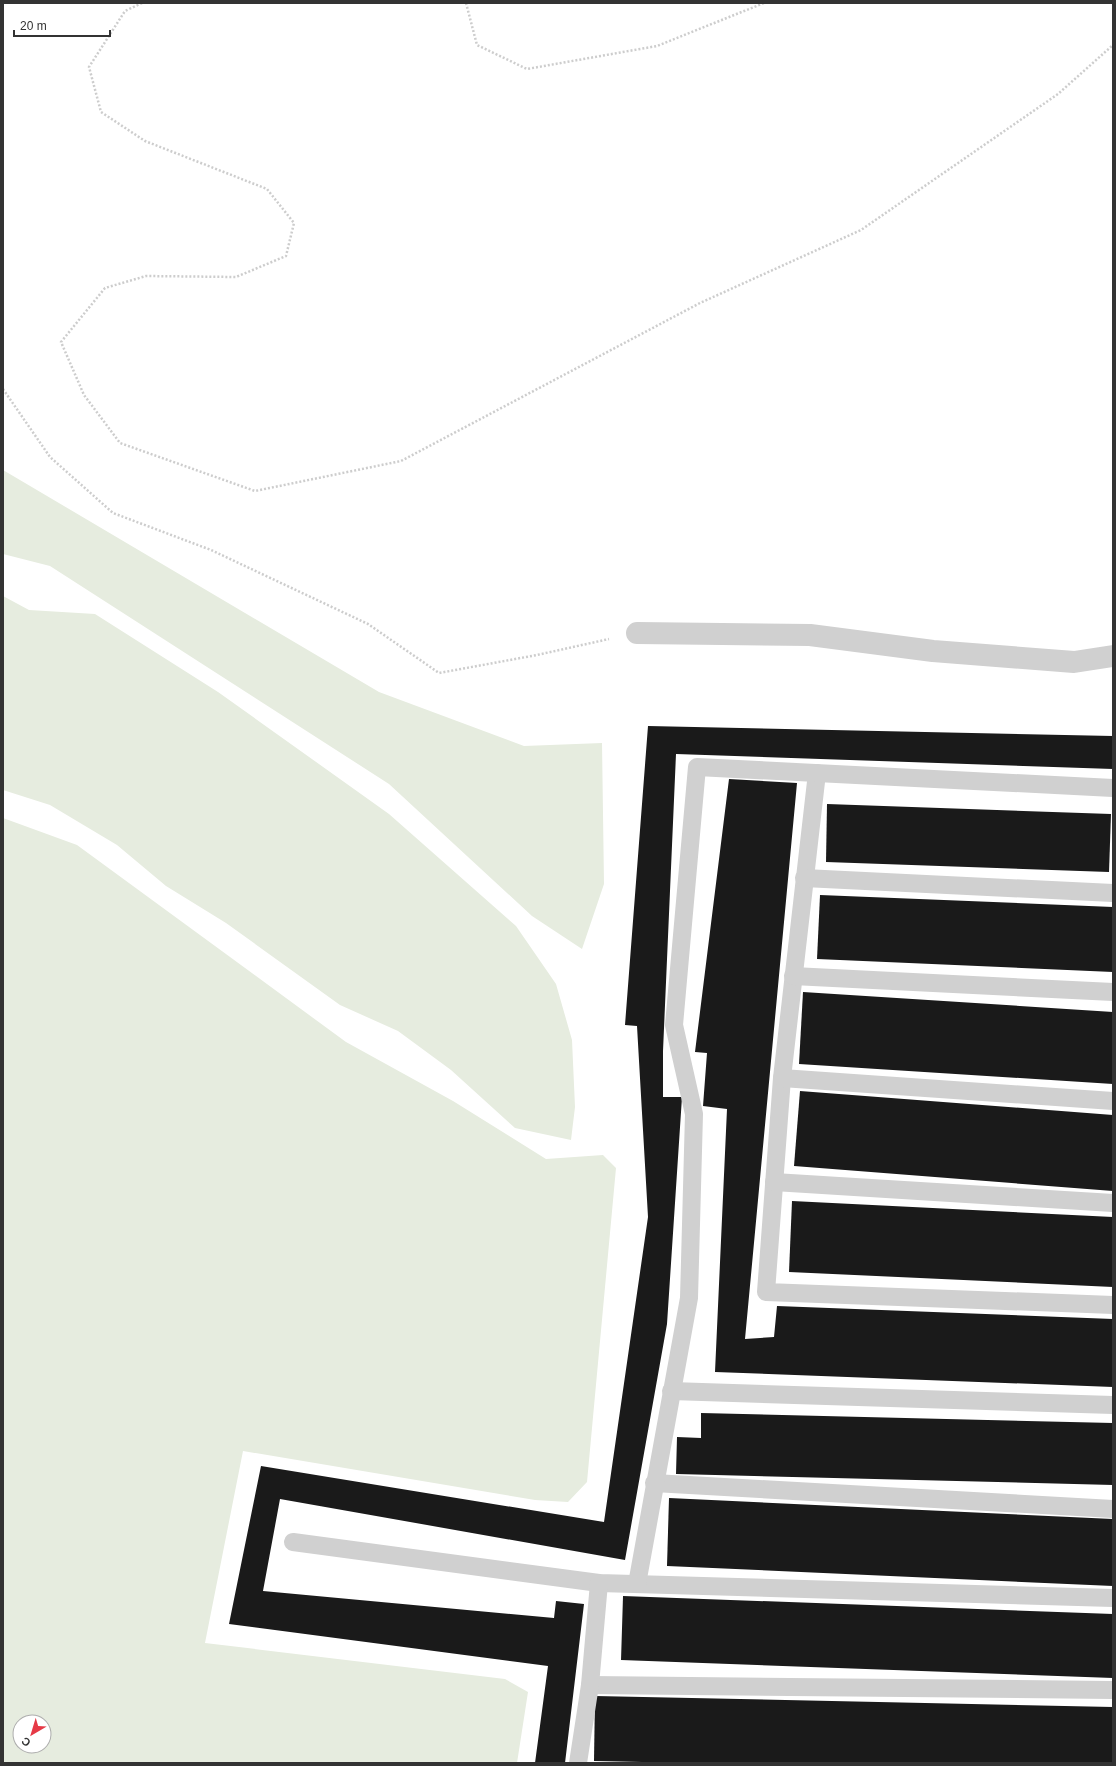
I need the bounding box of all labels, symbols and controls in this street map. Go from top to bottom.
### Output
scale bar [14,12,110,38]
text: 20 m [20,19,47,33]
north arrow [12,1714,52,1754]
text: С [19,1735,33,1749]

